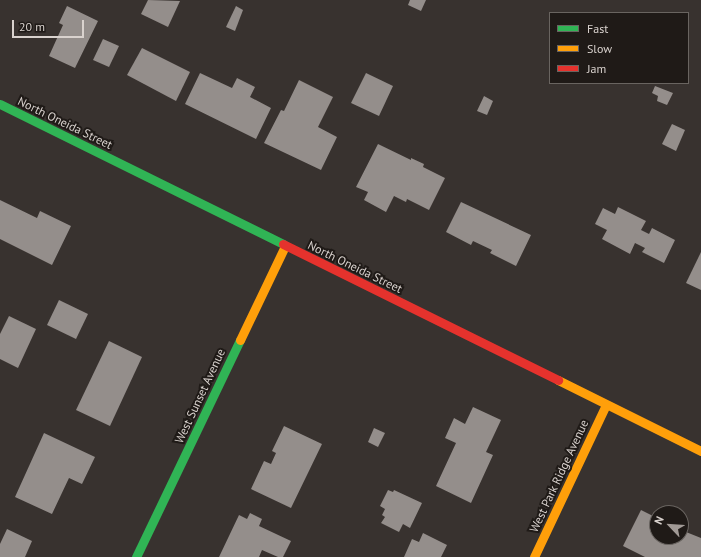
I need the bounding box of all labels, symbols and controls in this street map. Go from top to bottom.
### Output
scale bar [14,12,86,38]
legend [549,12,689,84]
text: 20 m [19,19,45,34]
text: Fast [587,21,608,36]
text: Slow [587,41,612,56]
text: Jam [587,61,606,76]
street label: North Oneida Street [15,94,115,152]
street label: North Oneida Street [305,238,405,296]
street label: West Sunset Avenue [172,346,228,446]
street label: West Park Ridge Avenue [526,417,592,535]
north arrow [649,505,689,545]
text: N [651,514,667,527]

